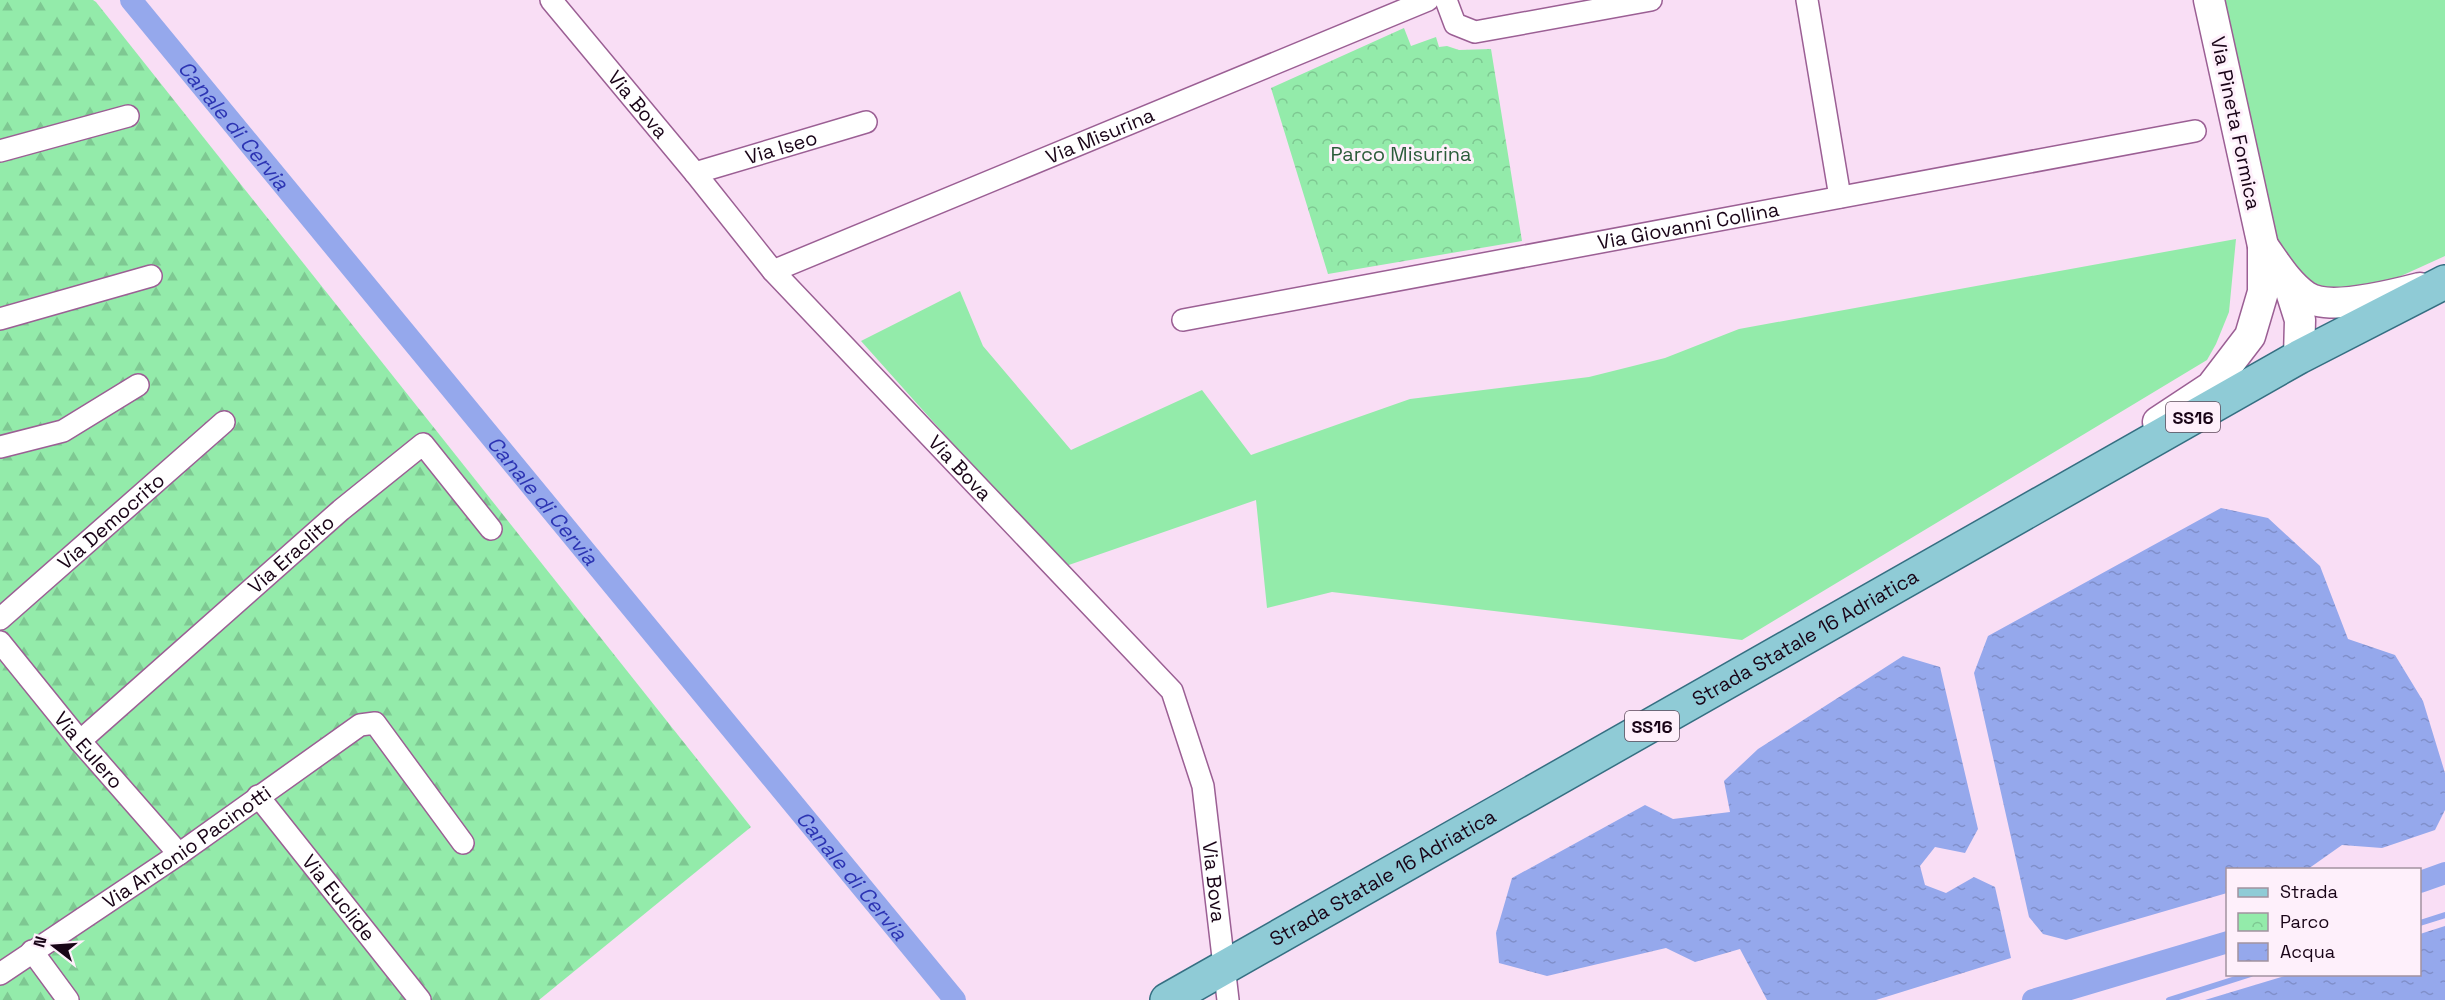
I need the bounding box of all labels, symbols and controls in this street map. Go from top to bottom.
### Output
street label: Via Pineta Formica [2205,34,2267,212]
water label: Canale di Cervia [173,55,296,196]
street label: Via Bova [602,65,674,144]
street label: Via Misurina [1042,102,1158,170]
street label: Via Iseo [742,124,820,170]
park label: Parco Misurina [1330,141,1472,167]
street label: Via Giovanni Collina [1595,196,1781,255]
road number: SS16 [2166,402,2220,432]
water label: Canale di Cervia [482,430,605,571]
street label: Via Bova [923,430,997,506]
street label: Via Democrito [52,467,170,575]
street label: Via Eraclito [243,509,340,599]
street label: Strada Statale 16 Adriatica [1687,563,1923,712]
street label: Via Eulero [48,706,129,794]
road number: SS16 [1625,711,1679,741]
street label: Via Antonio Pacinotti [98,779,276,914]
street label: Strada Statale 16 Adriatica [1265,803,1500,952]
water label: Canale di Cervia [791,805,914,946]
street label: Via Bova [1197,840,1232,924]
street label: Via Euclide [296,849,381,947]
legend [2226,868,2421,976]
text: Strada [2280,880,2338,903]
text: Parco [2280,910,2329,933]
north arrow [24,916,84,976]
text: N [29,934,52,950]
text: Acqua [2280,940,2335,963]

